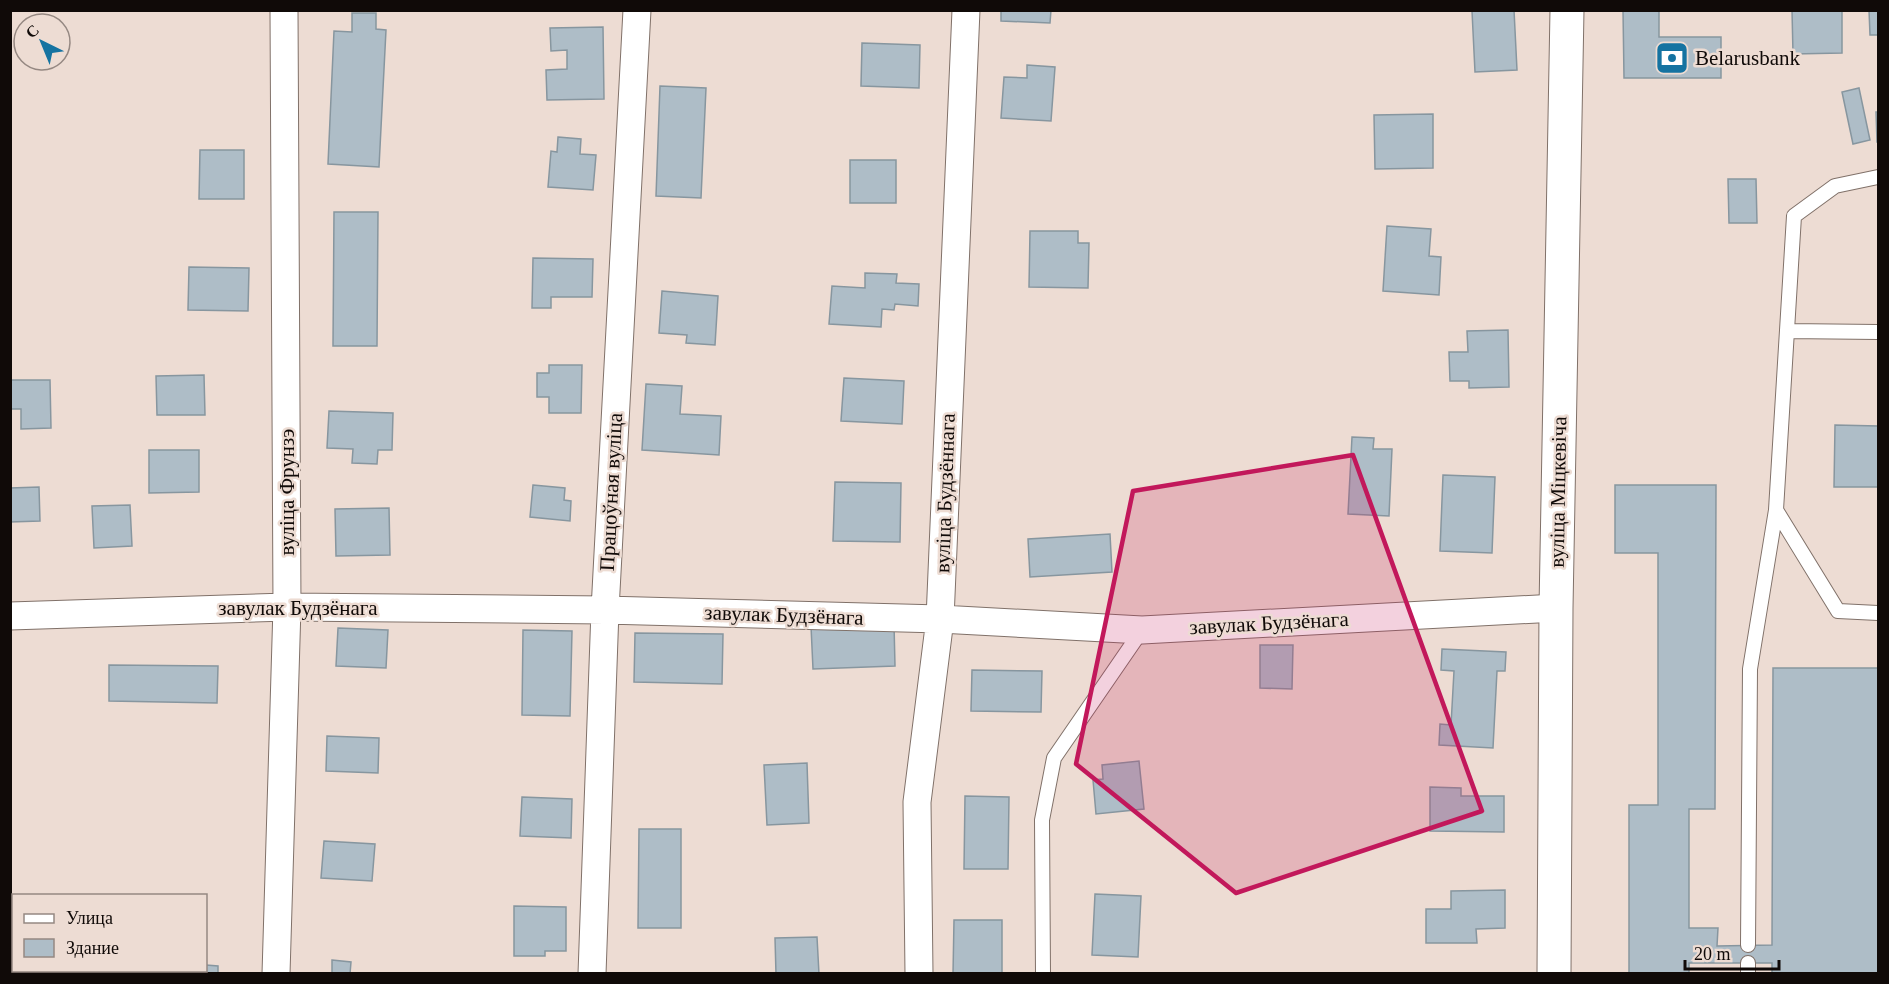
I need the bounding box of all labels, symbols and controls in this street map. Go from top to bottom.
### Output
north arrow [12,12,72,72]
text: С [22,21,42,42]
bank icon: Belarusbank [1654,40,1690,76]
place label: Belarusbank [1695,46,1800,70]
street label: Працоўная вуліца [595,412,627,572]
street label: вуліца Будзённага [930,412,960,573]
street label: вуліца Міцкевіча [1545,415,1571,568]
street label: вуліца Фрунзэ [275,429,299,555]
street label: завулак Будзёнага [218,596,378,620]
street label: завулак Будзёнага [704,600,865,630]
street label: завулак Будзёнага [1189,607,1350,639]
legend [12,894,207,972]
text: Улица [66,908,113,928]
scale bar [1685,933,1780,971]
text: Здание [66,938,119,958]
text: 20 m [1694,944,1731,964]

